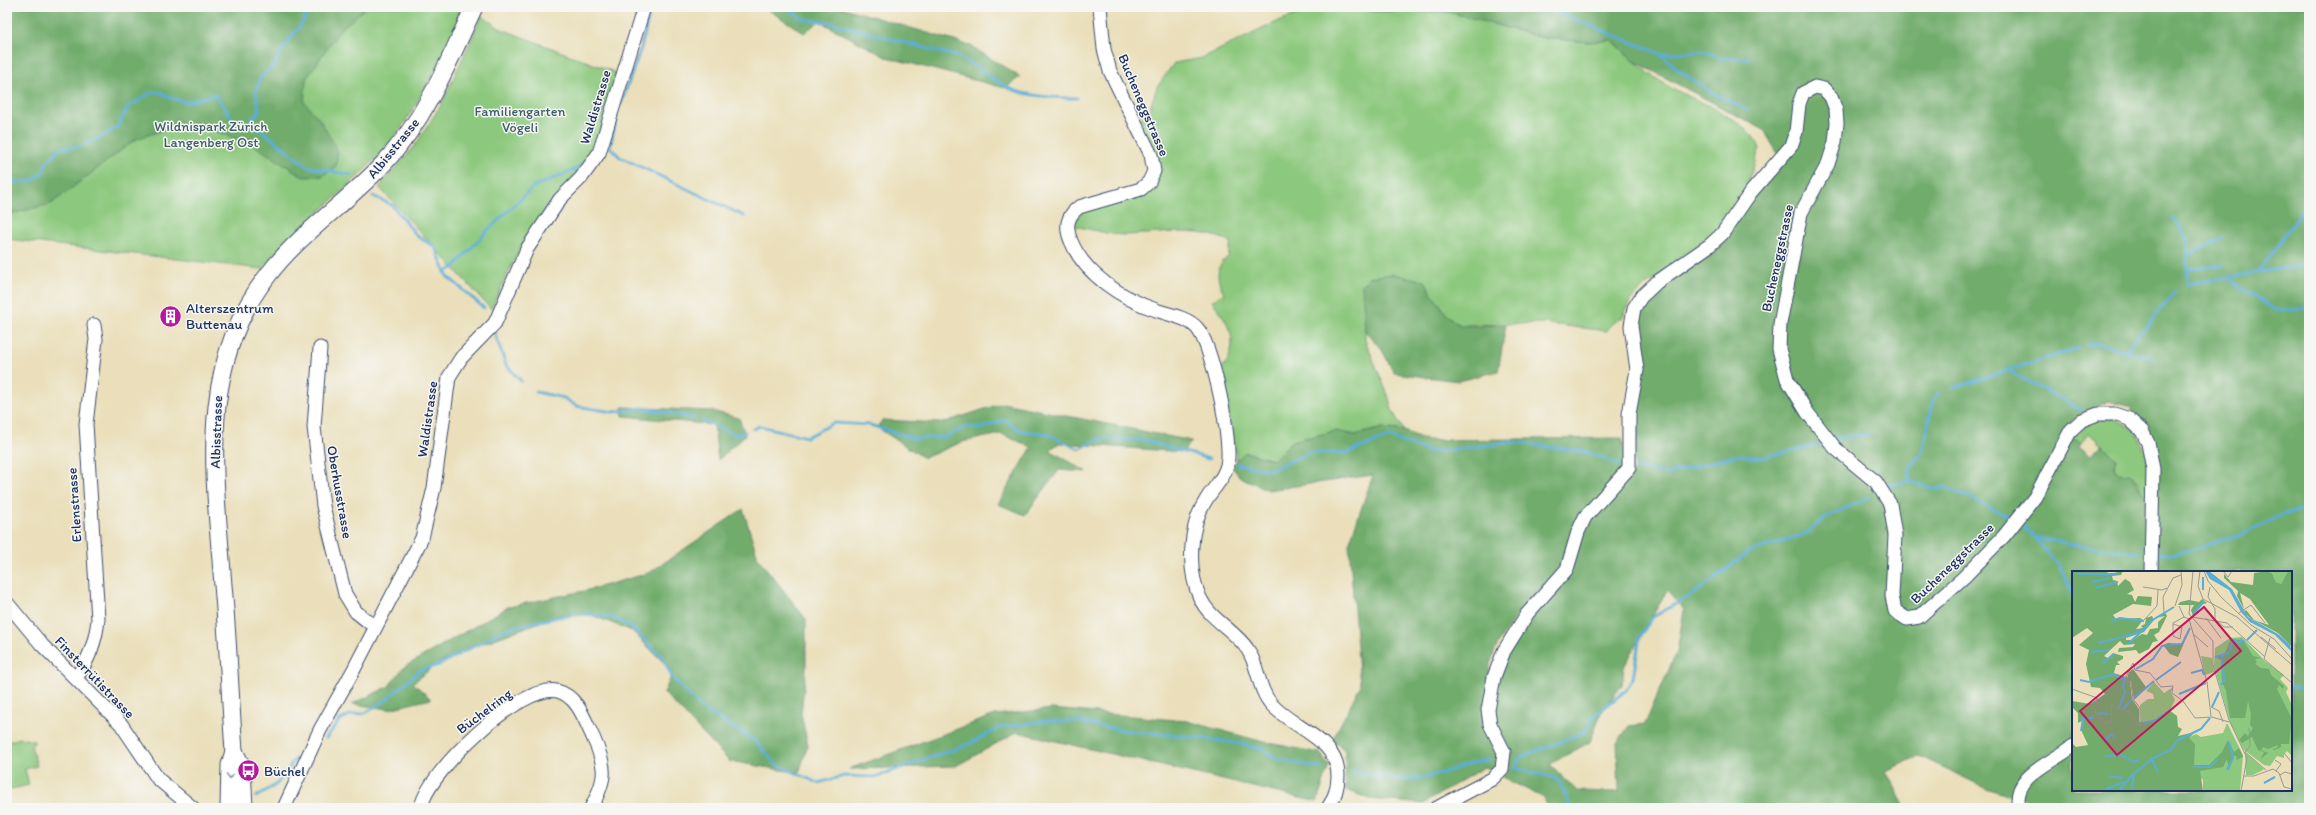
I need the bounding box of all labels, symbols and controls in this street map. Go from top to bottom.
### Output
street label: Bucheneggstrasse [1114,51,1173,159]
street label: Waldistrasse [576,67,615,147]
park label: Familiengarten Vögeli [475,103,565,136]
street label: Albisstrasse [364,114,423,182]
park label: Wildnispark Zürich Langenberg Ost [154,118,268,151]
street label: Bucheneggstrasse [1758,202,1797,313]
place label: Alterszentrum Buttenau [186,300,274,333]
building icon: Alterszentrum Buttenau [157,303,183,329]
street label: Waldistrasse [414,379,441,458]
street label: Albisstrasse [207,395,226,469]
street label: Oberhusstrasse [323,444,356,540]
street label: Erlenstrasse [63,467,86,543]
street label: Bucheneggstrasse [1907,519,1998,607]
inset map [2072,571,2292,791]
street label: Finsterrütistrasse [51,633,138,722]
street label: Büchelring [453,685,516,738]
bus stop icon: Büchel [235,758,261,784]
place label: Büchel [264,763,305,780]
one-way arrow [226,773,234,779]

